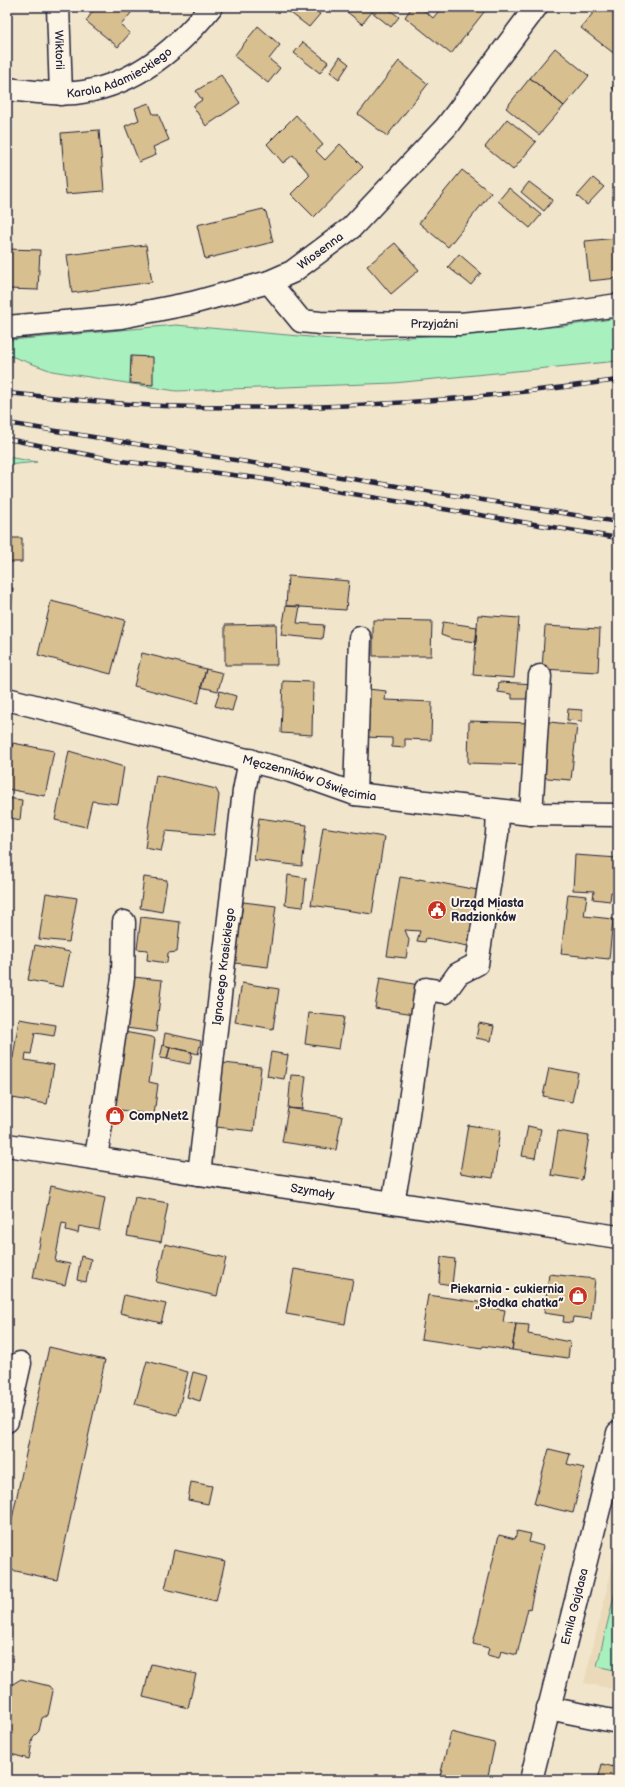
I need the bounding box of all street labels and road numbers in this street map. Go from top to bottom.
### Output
street label: Wiktorii [51,30,67,70]
street label: Karola Adamieckiego [66,44,175,102]
street label: Wiosenna [295,229,347,273]
street label: Przyjaźni [410,317,459,332]
street label: Męczenników Oświęcimia [241,752,378,804]
street label: Ignacego Krasickiego [210,907,238,1026]
street label: Szymały [289,1181,336,1202]
street label: Emila Gajdasa [558,1566,592,1646]

